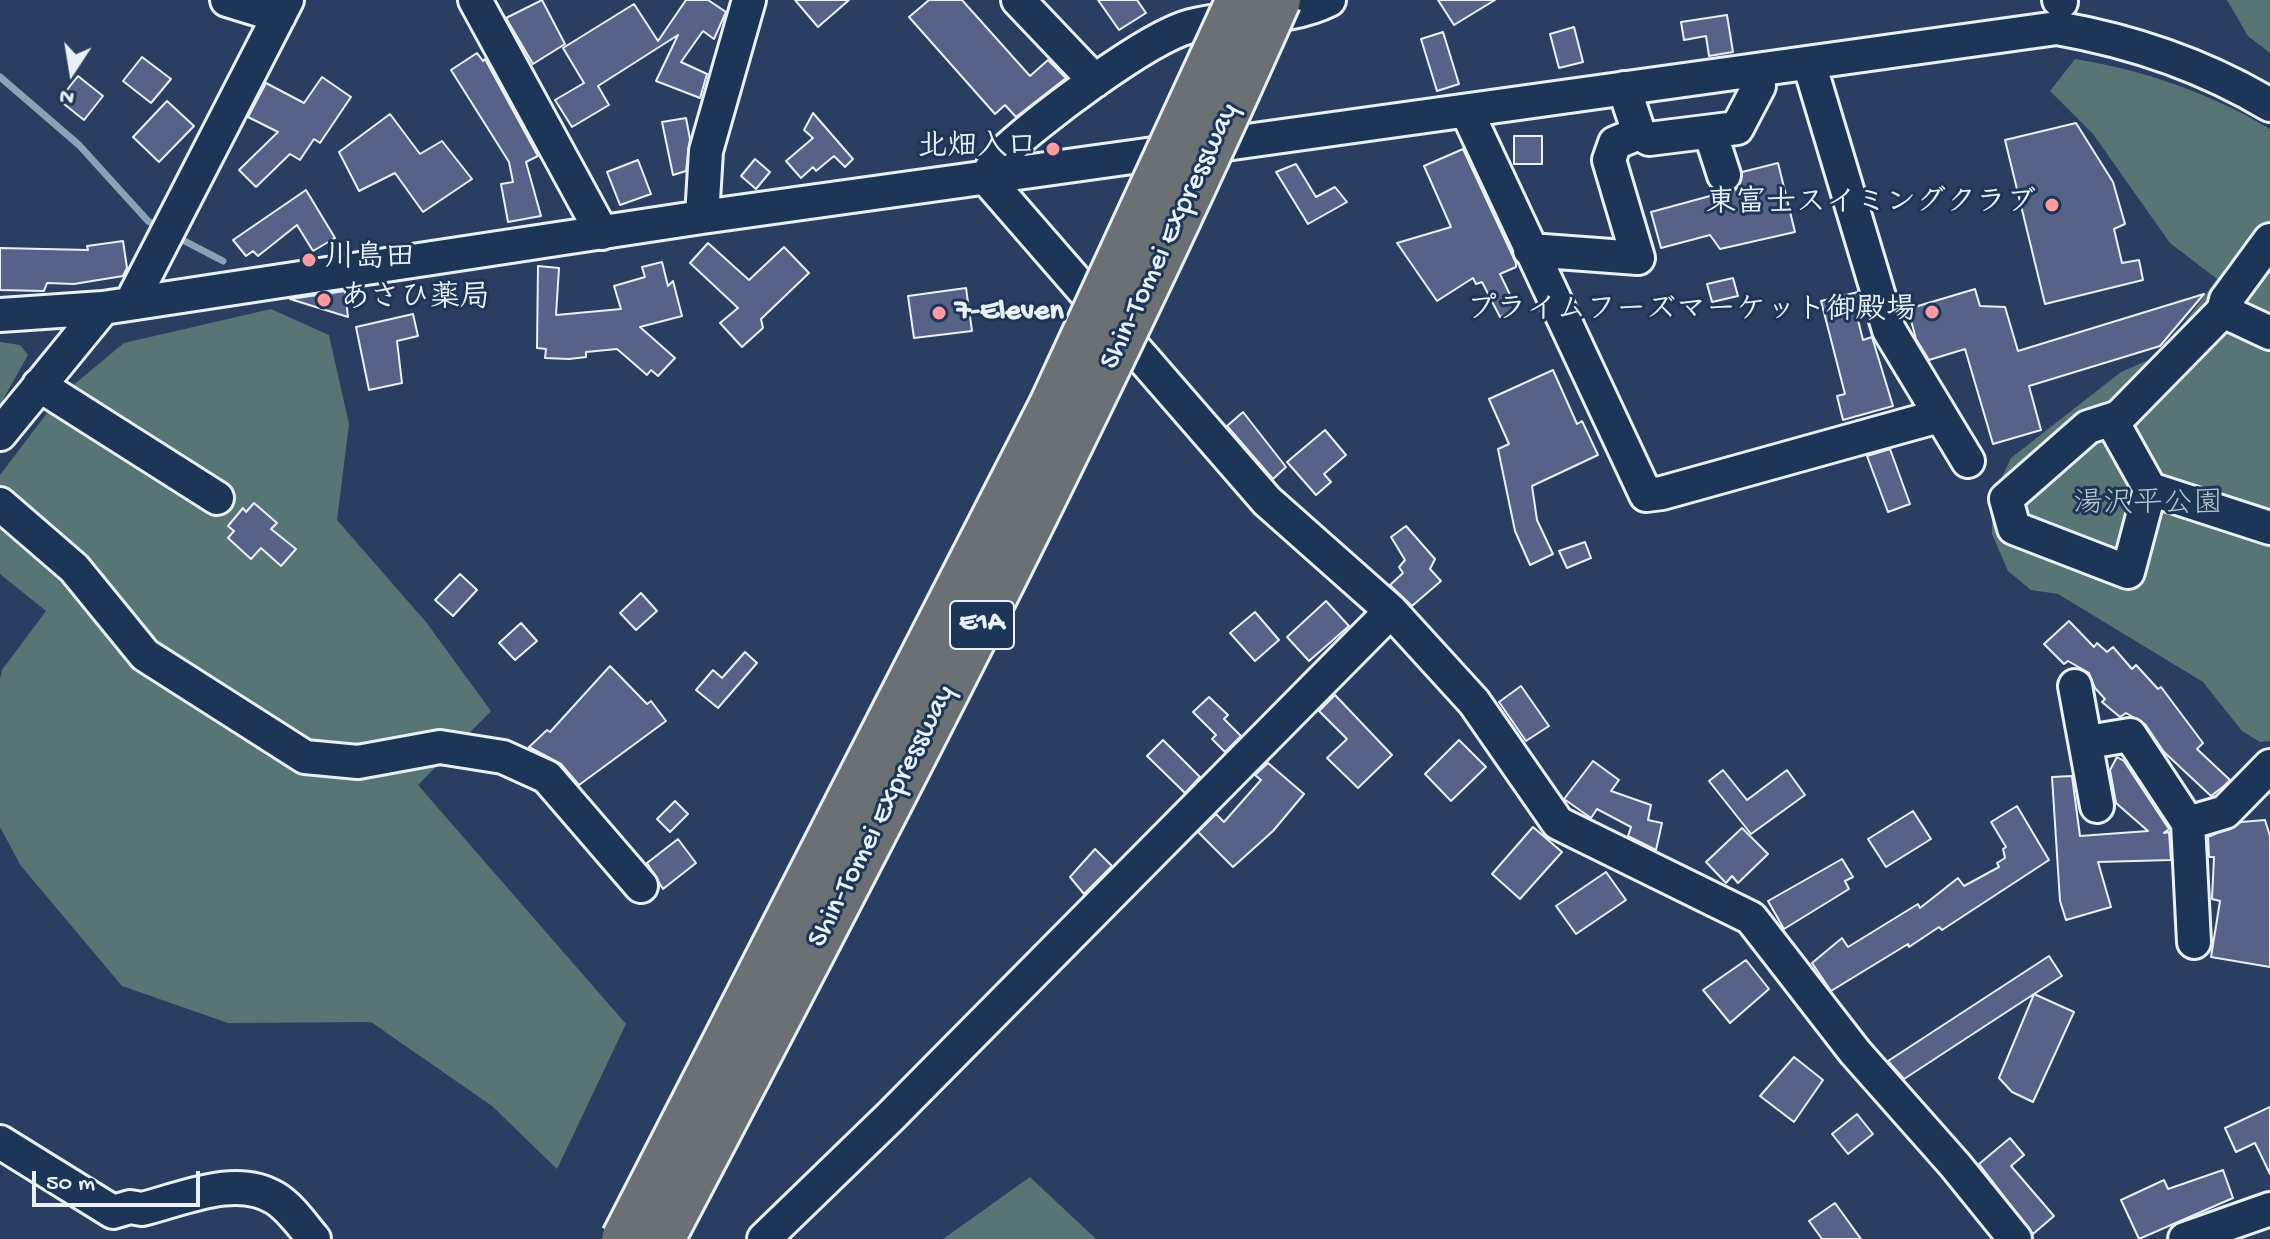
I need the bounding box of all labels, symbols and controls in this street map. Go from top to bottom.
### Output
north arrow [32,32,112,112]
text: N [57,81,77,110]
street label: Shin-Tomei Expressway [1093,98,1249,376]
place label: 北畑入口 [917,131,1037,167]
marker: 北畑入口 [1044,140,1062,158]
place label: 東富士スイミングクラブ [1706,187,2036,223]
marker: 東富士スイミングクラブ [2043,196,2061,214]
place label: 川島田 [325,242,415,278]
marker: 川島田 [300,251,318,269]
place label: あさひ薬局 [340,282,490,318]
marker: あさひ薬局 [315,291,333,309]
place label: プライムフーズマーケット御殿場 [1467,294,1916,330]
place label: 7-Eleven [955,295,1064,331]
marker: プライムフーズマーケット御殿場 [1923,303,1941,321]
marker: 7-Eleven [930,304,948,322]
park label: 湯沢平公園 [2073,488,2223,524]
road number: E1A [950,601,1014,649]
street label: Shin-Tomei Expressway [801,680,965,954]
scale bar [36,1155,204,1205]
text: 50 m [46,1170,95,1199]

